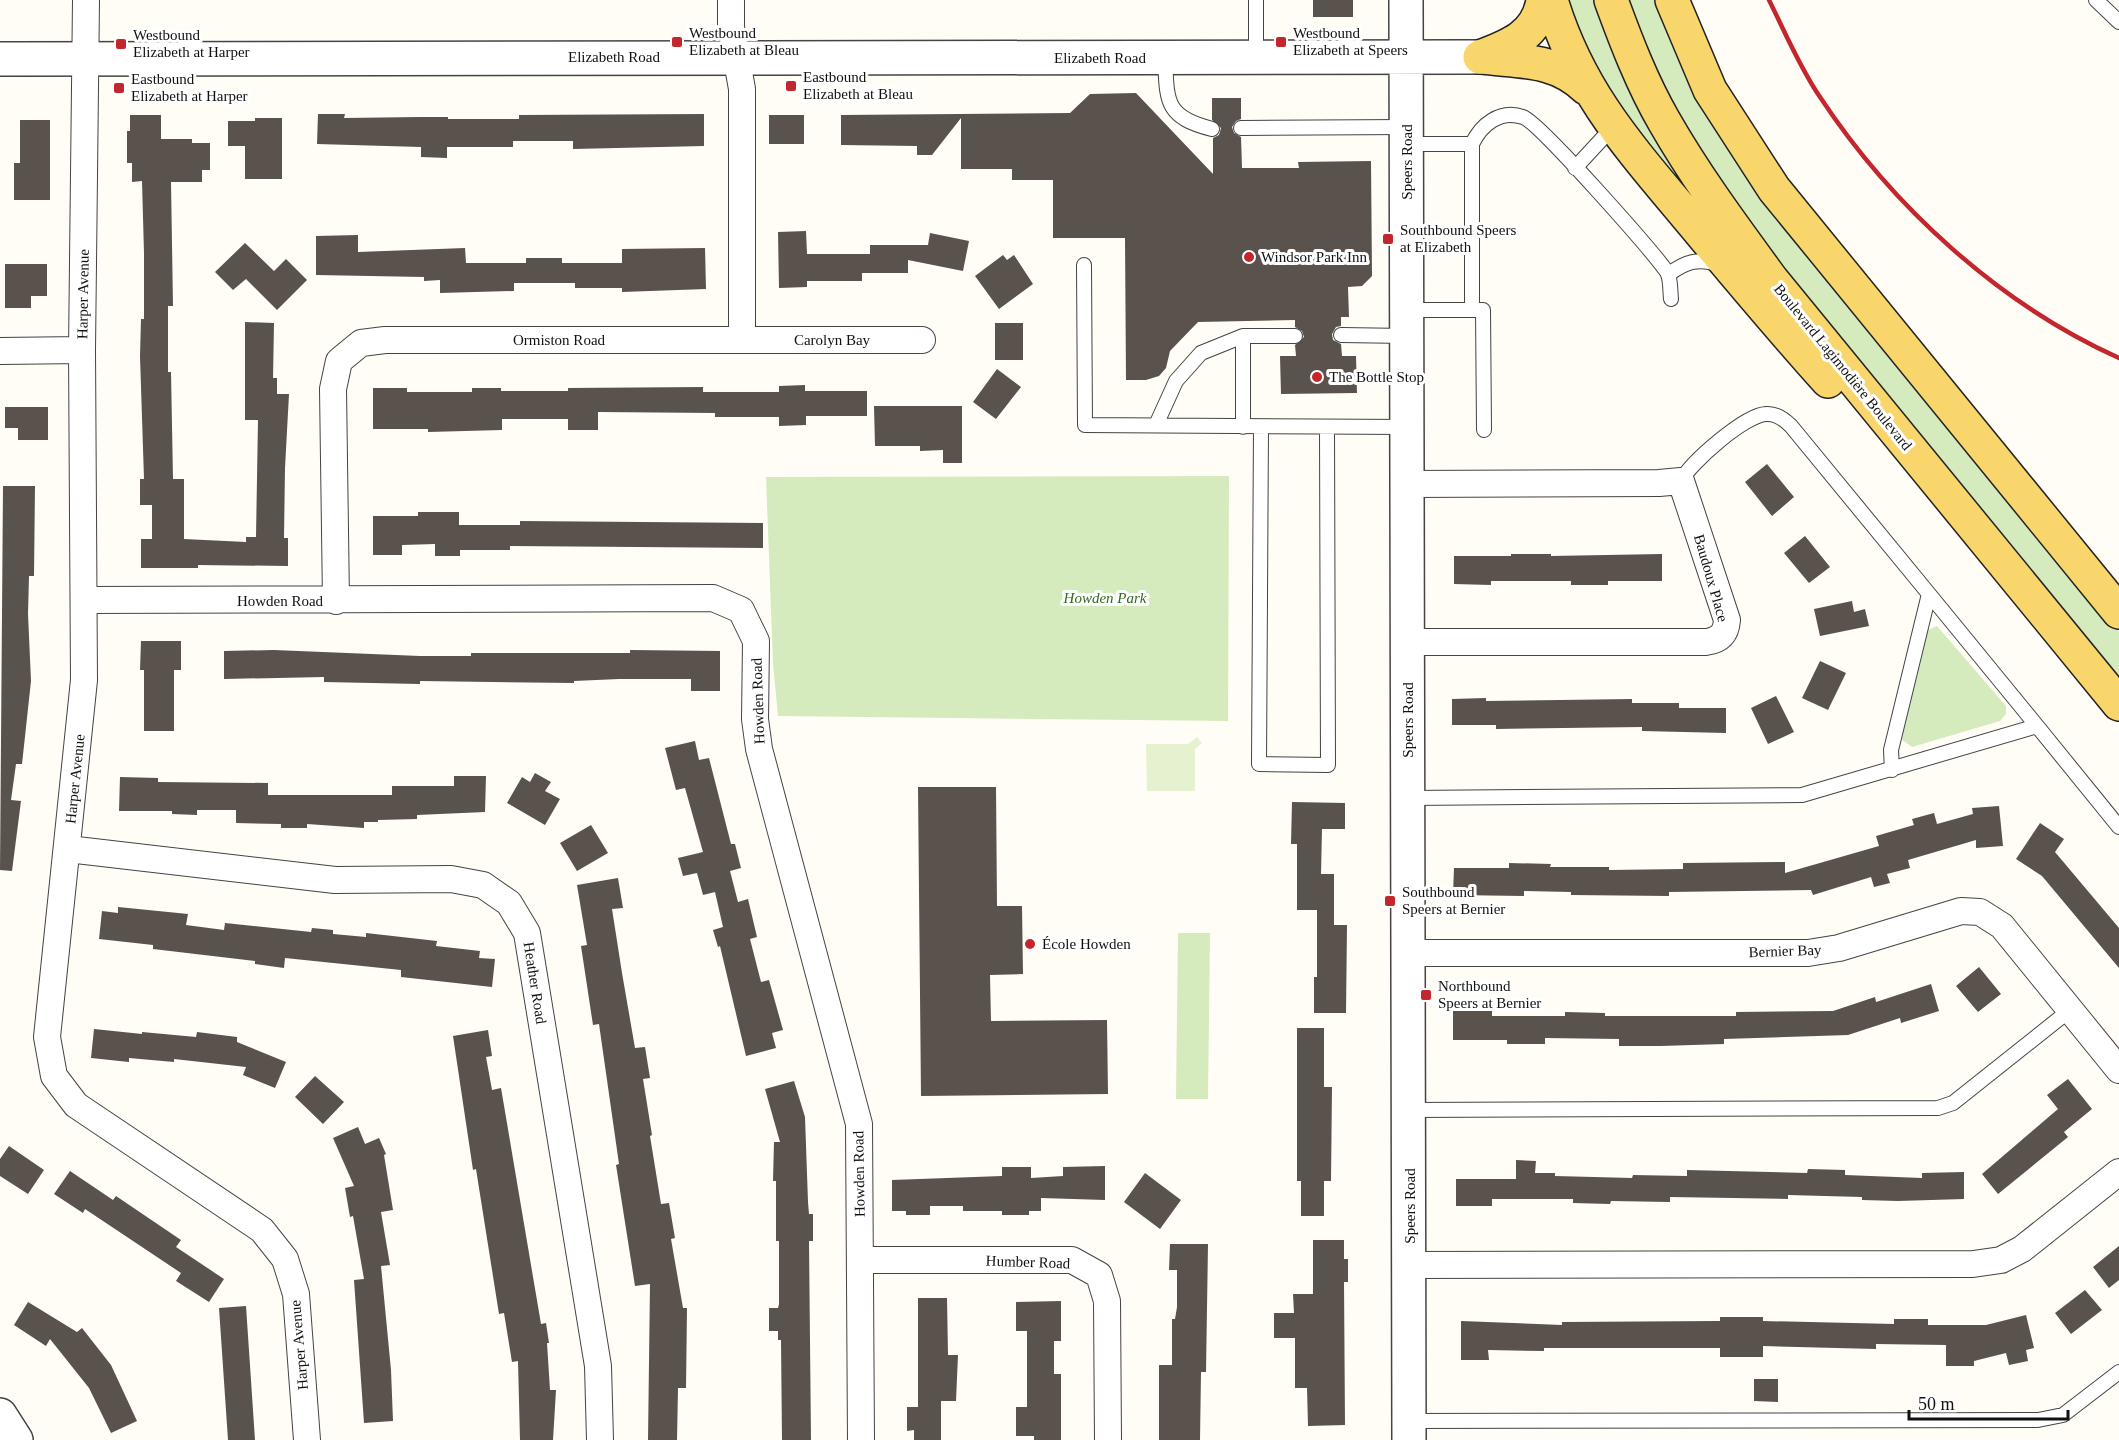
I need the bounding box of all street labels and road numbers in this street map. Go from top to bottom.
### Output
street label: Elizabeth Road [568,49,661,65]
street label: Elizabeth Road [1054,50,1147,66]
street label: Speers Road [1399,124,1415,200]
street label: Harper Avenue [74,248,92,339]
street label: Boulevard Lagimodière Boulevard [1771,281,1915,454]
street label: Ormiston Road [513,332,606,348]
street label: Carolyn Bay [794,332,871,348]
street label: Baudoux Place [1691,532,1731,624]
street label: Howden Road [237,593,324,609]
street label: Howden Road [748,657,768,744]
street label: Speers Road [1400,682,1416,758]
street label: Harper Avenue [62,733,88,825]
street label: Heather Road [521,941,549,1026]
street label: Bernier Bay [1748,942,1822,960]
street label: Howden Road [850,1130,868,1217]
street label: Speers Road [1402,1168,1418,1244]
street label: Humber Road [985,1253,1071,1271]
street label: Harper Avenue [287,1299,311,1391]

